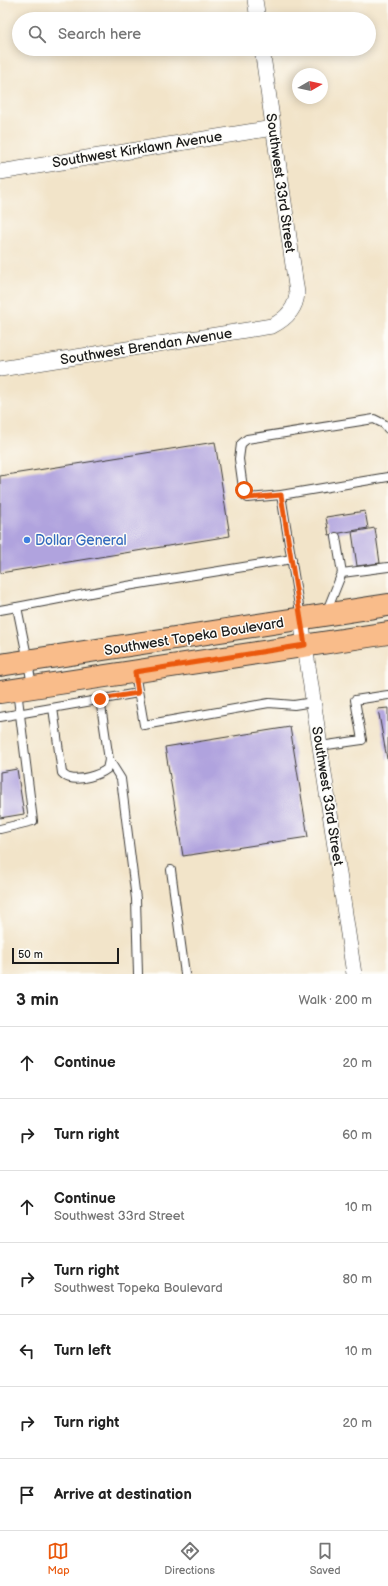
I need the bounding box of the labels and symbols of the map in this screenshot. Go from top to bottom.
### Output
north arrow [292,68,328,104]
street label: Southwest 33rd Street [262,112,299,255]
street label: Southwest Kirklawn Avenue [51,128,223,171]
street label: Southwest Brendan Avenue [59,325,233,368]
route start [235,481,253,499]
place label: Dollar General [35,532,127,549]
marker: Dollar General [22,535,32,545]
street label: Southwest Topeka Boulevard [103,614,285,659]
route end [91,690,109,708]
street label: Southwest 33rd Street [308,725,347,868]
scale bar [12,946,119,965]

